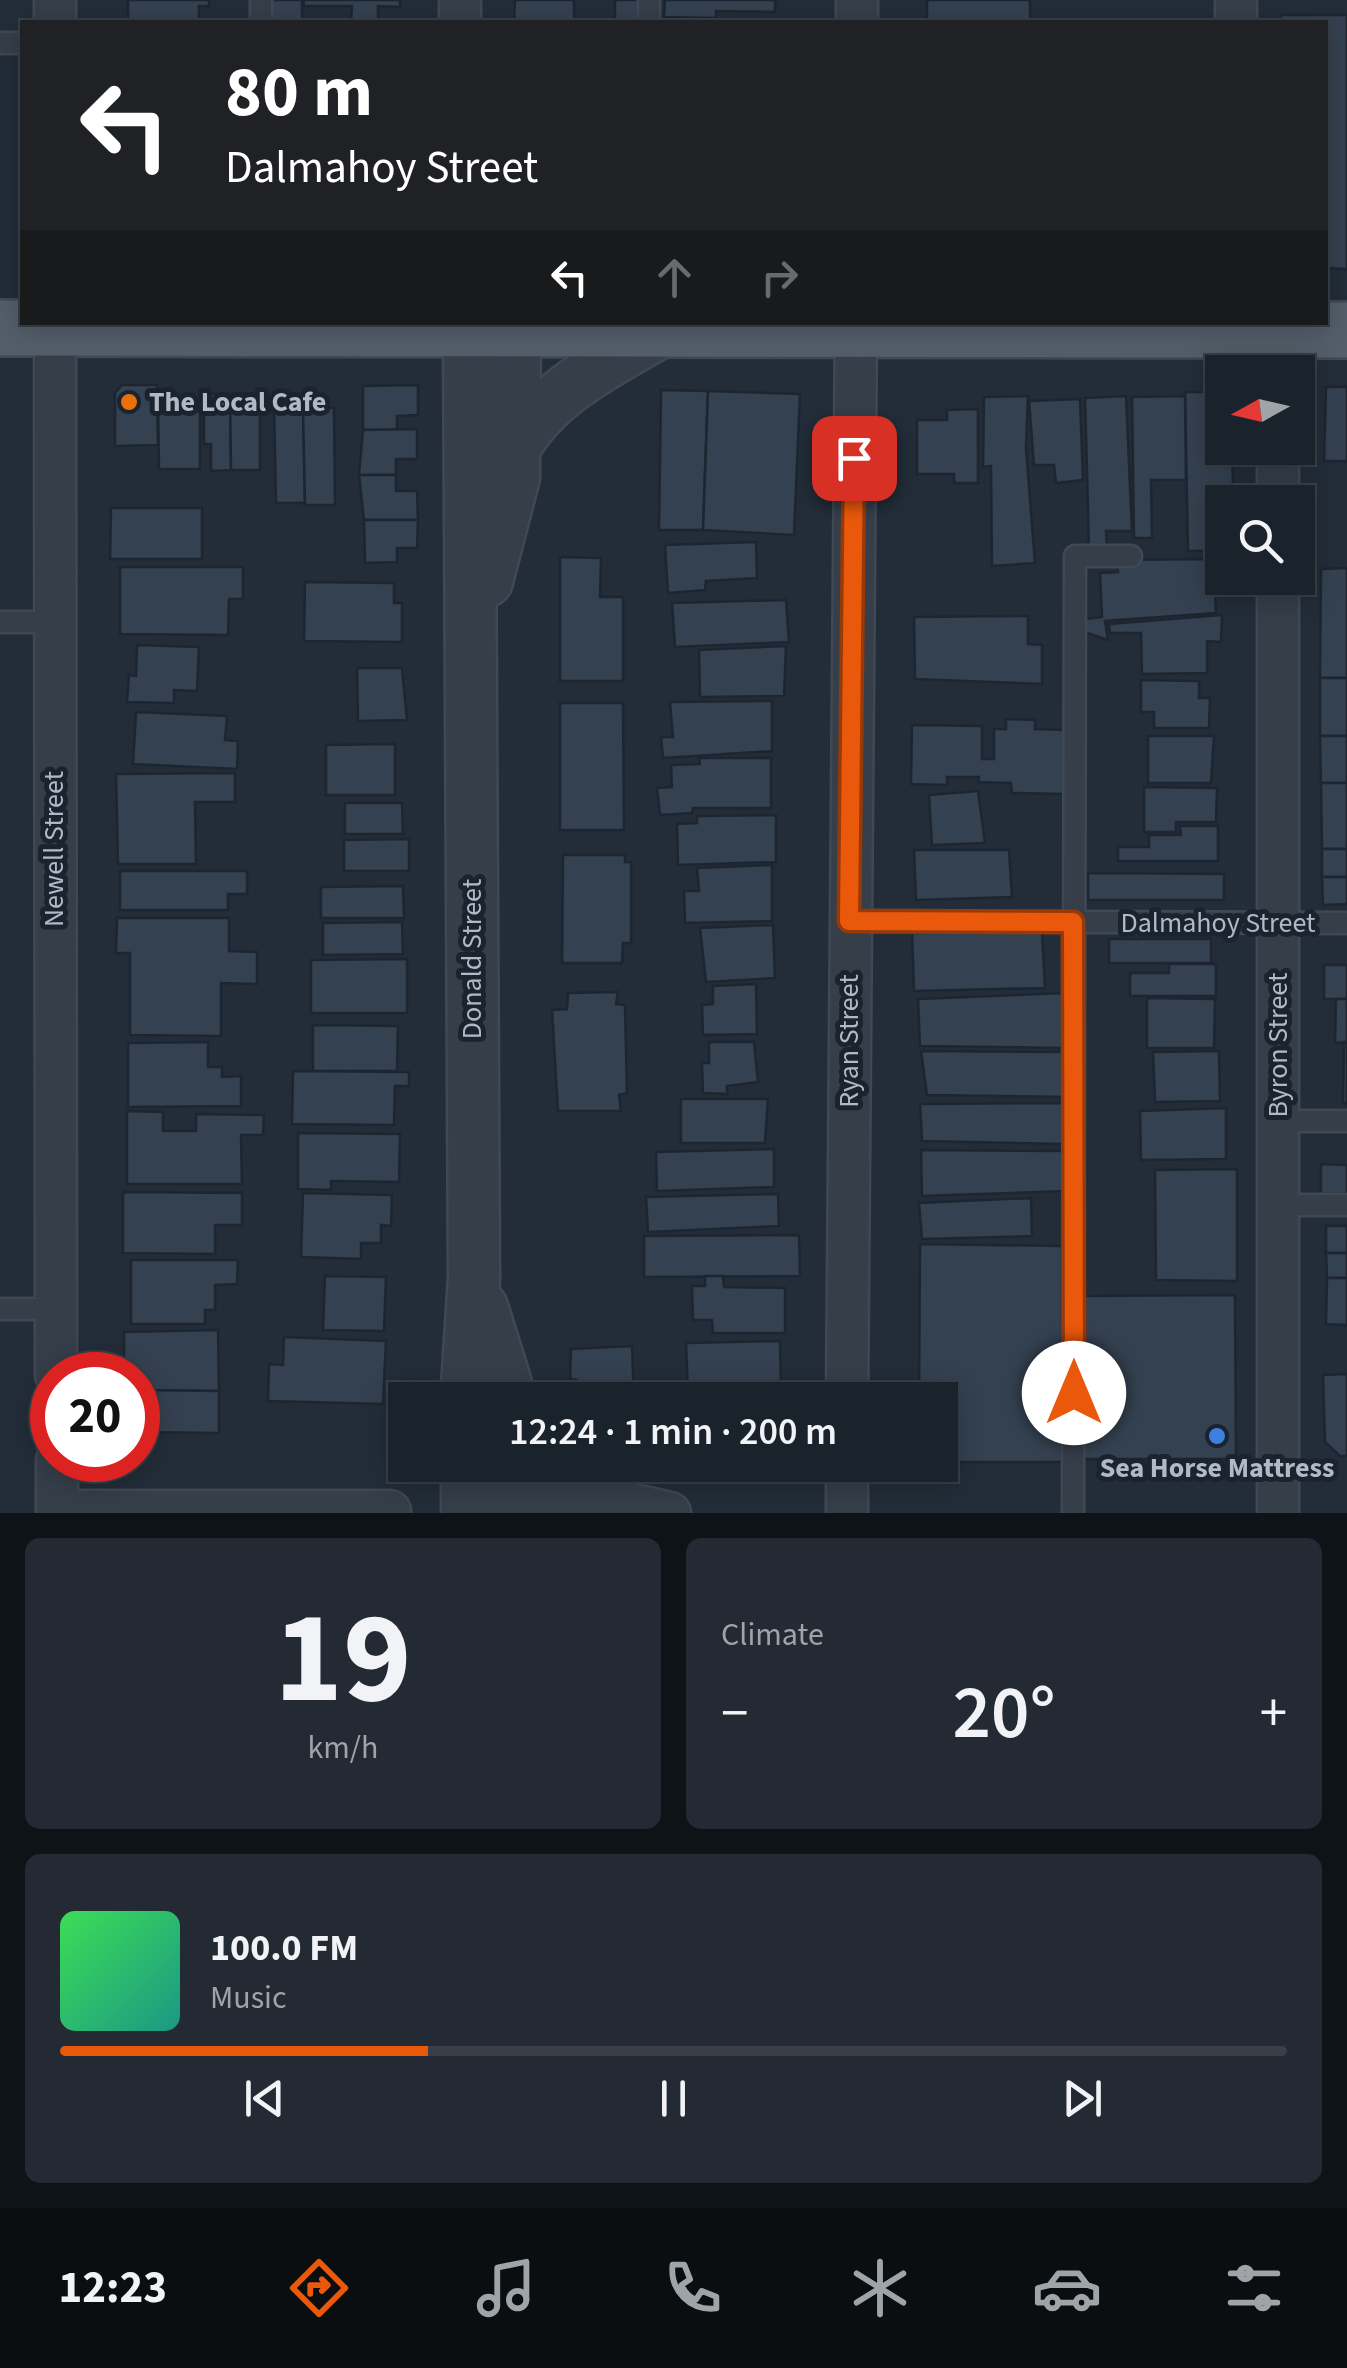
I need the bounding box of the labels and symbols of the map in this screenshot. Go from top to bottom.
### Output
north arrow [1205,355,1315,465]
place label: The Local Cafe [149,382,326,422]
marker: The Local Cafe [118,391,140,413]
pin [812,416,897,501]
street label: Newell Street [34,770,74,927]
street label: Donald Street [452,878,492,1039]
street label: Dalmahoy Street [1121,903,1316,943]
street label: Byron Street [1258,972,1298,1117]
street label: Ryan Street [829,974,869,1108]
position arrow [1022,1341,1126,1445]
speed limit sign: 20 [30,1352,160,1482]
marker: Sea Horse Mattress [1206,1425,1228,1447]
place label: Sea Horse Mattress [1100,1448,1334,1488]

